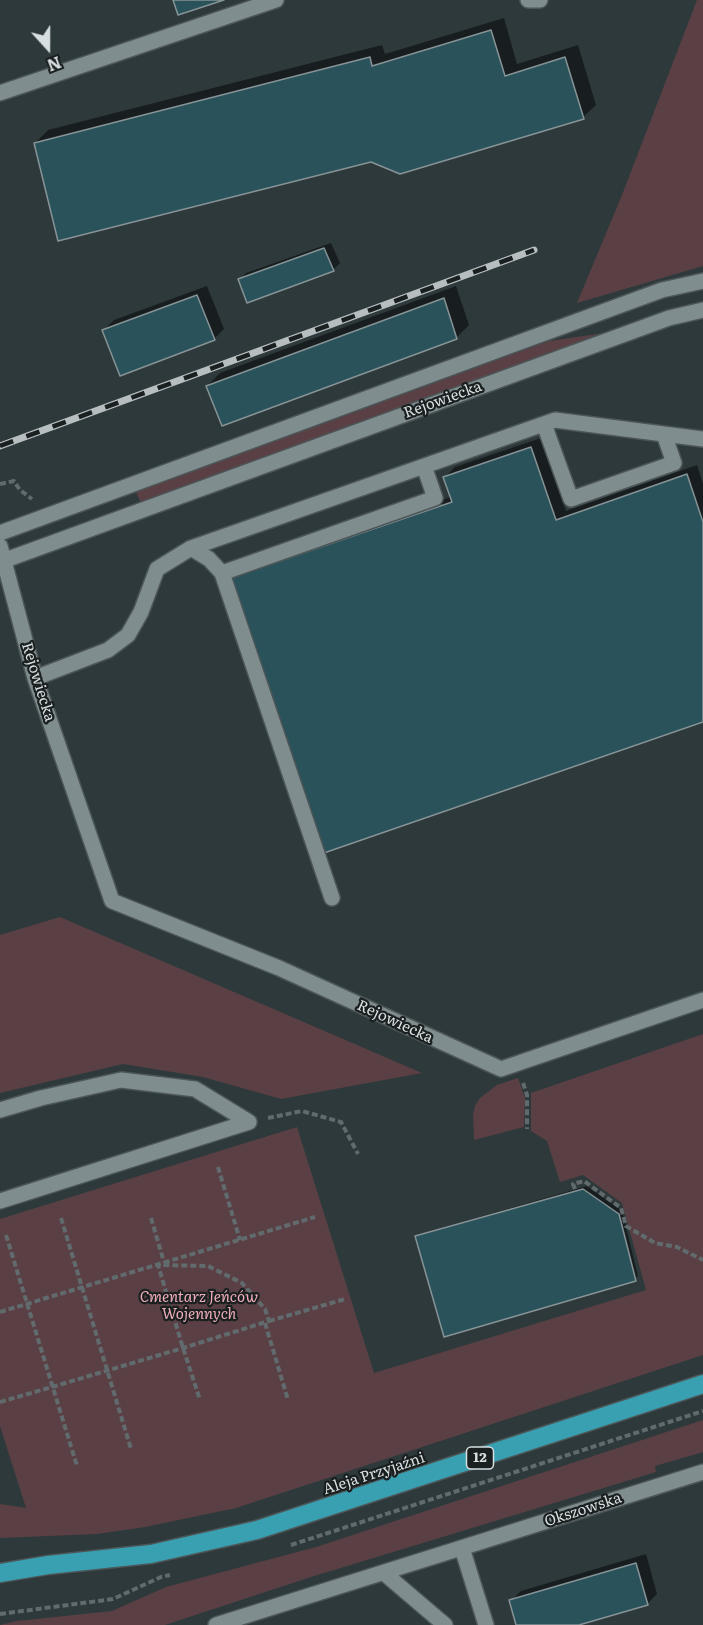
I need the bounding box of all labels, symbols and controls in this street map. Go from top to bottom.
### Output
north arrow [18,18,78,78]
text: N [44,51,65,78]
street label: Rejowiecka [402,378,484,422]
street label: Rejowiecka [17,640,59,724]
street label: Rejowiecka [354,997,436,1047]
park label: Cmentarz Jeńców Wojennych [140,1289,258,1324]
road number: 12 [466,1447,494,1469]
street label: Aleja Przyjaźni [321,1449,427,1499]
street label: Okszowska [542,1489,624,1531]

